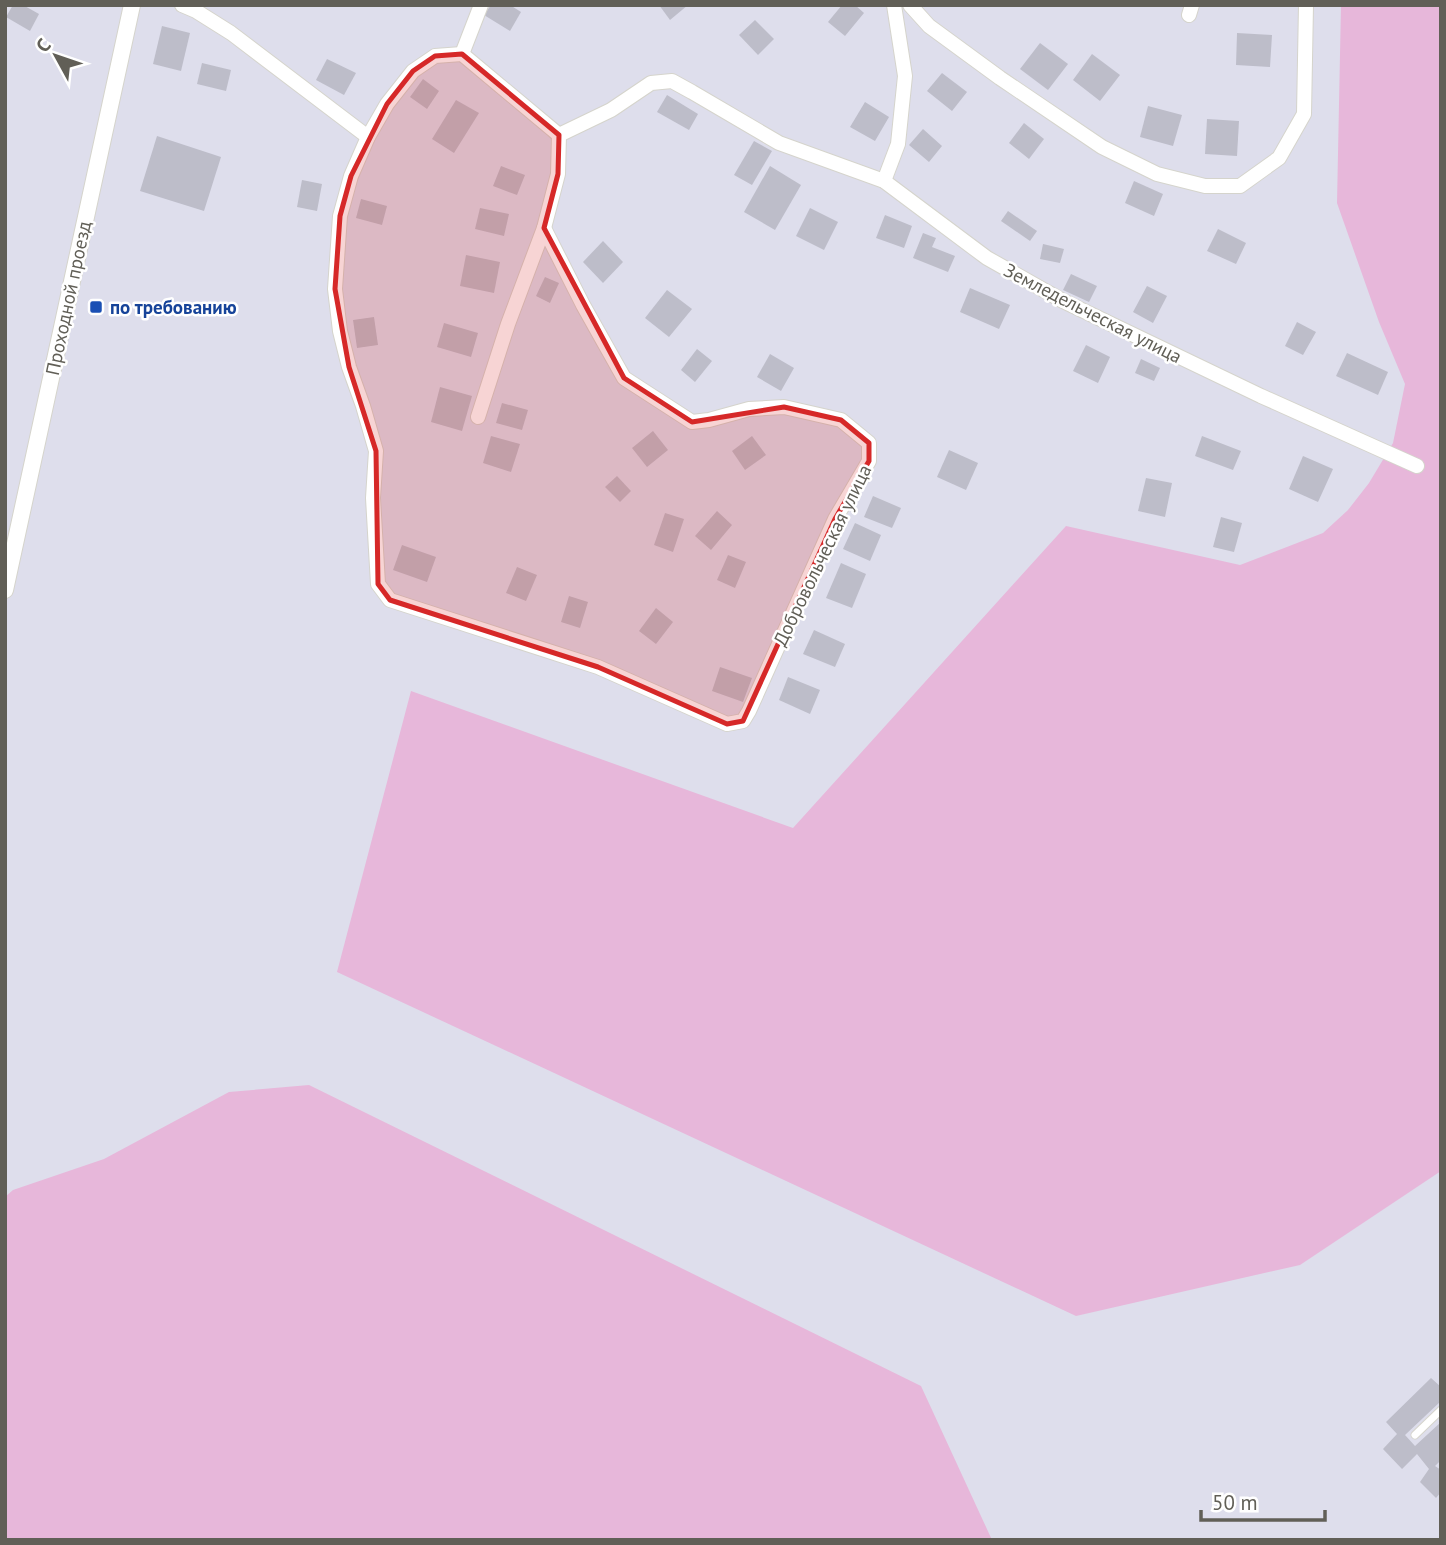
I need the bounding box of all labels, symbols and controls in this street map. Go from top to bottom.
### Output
north arrow [21,21,91,91]
text: С [30,33,56,57]
street label: Проходной проезд [40,219,96,377]
street label: Земледельческая улица [1000,258,1186,368]
place label: по требованию [110,295,237,319]
marker: по требованию [88,299,104,315]
street label: Добровольческая улица [768,460,876,650]
scale bar [1201,1478,1325,1522]
text: 50 m [1212,1489,1258,1516]

